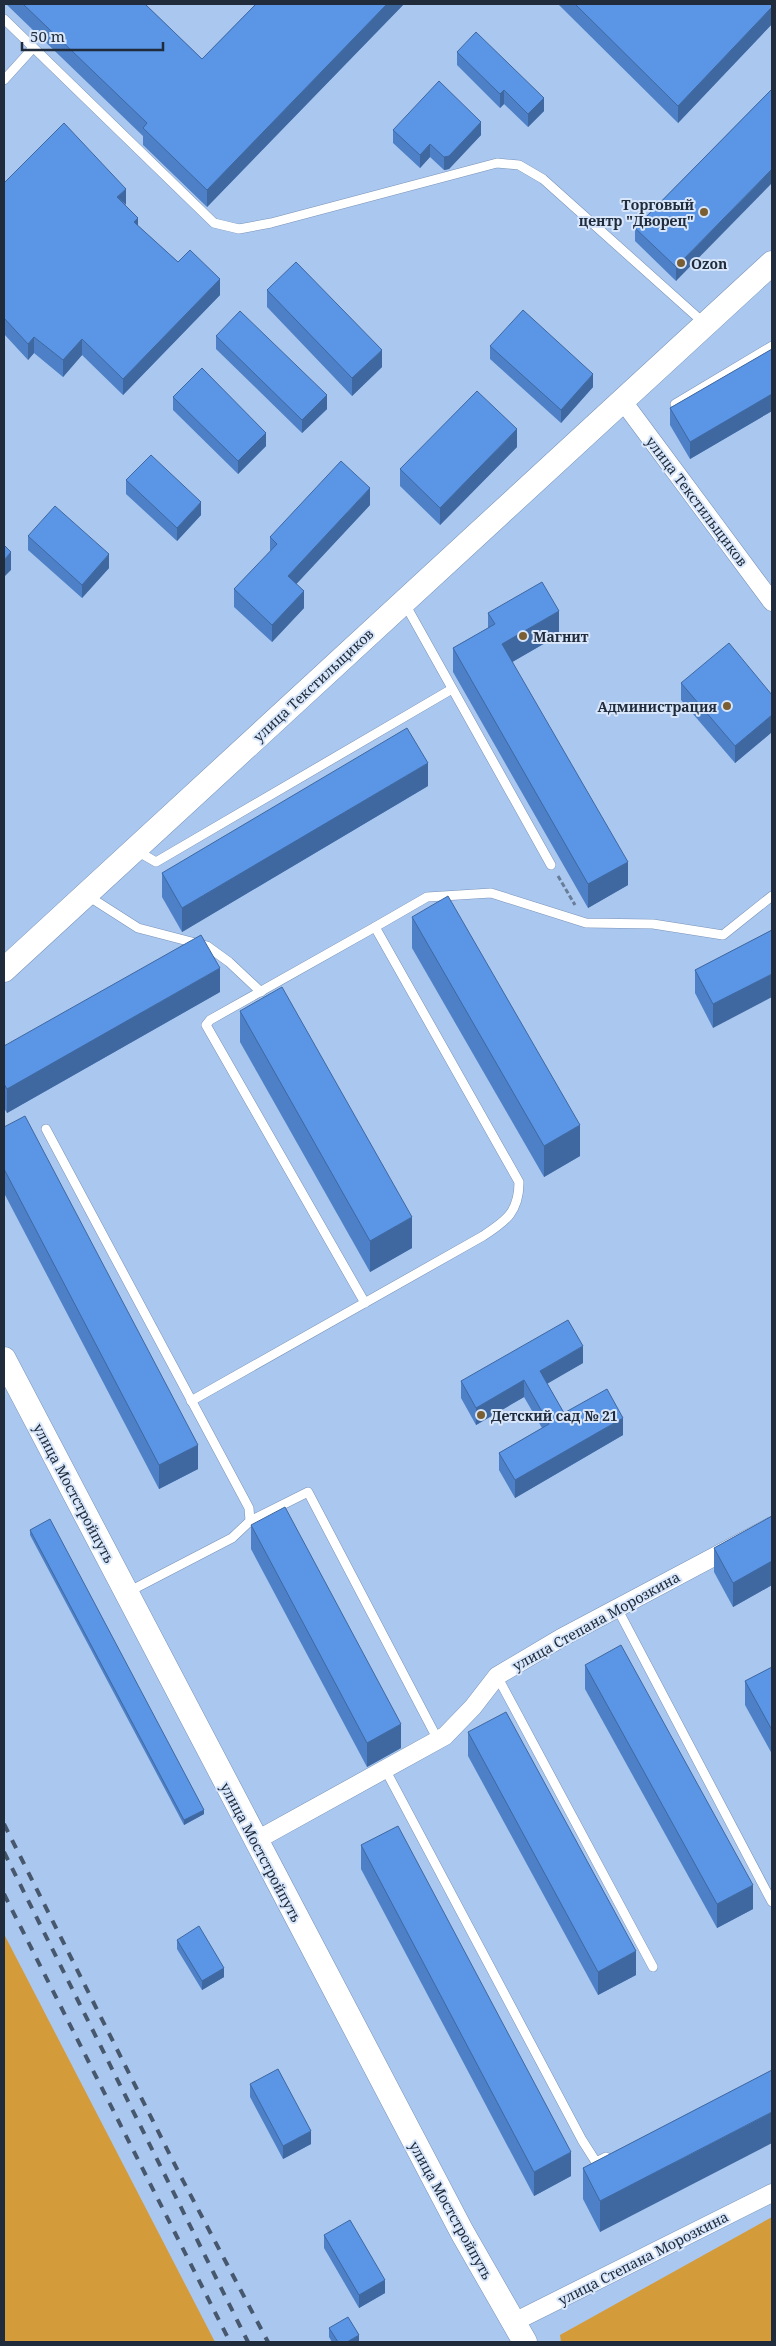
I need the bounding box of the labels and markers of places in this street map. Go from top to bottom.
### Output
place label: Торговый центр "Дворец" [579,195,694,230]
marker: Торговый центр "Дворец" [698,206,710,218]
place label: Ozon [691,254,727,273]
marker: Ozon [675,257,687,269]
place label: Магнит [533,627,589,646]
marker: Магнит [517,630,529,642]
place label: Администрация [598,697,717,716]
marker: Администрация [721,700,733,712]
place label: Детский сад № 21 [491,1406,618,1425]
marker: Детский сад № 21 [475,1409,487,1421]

